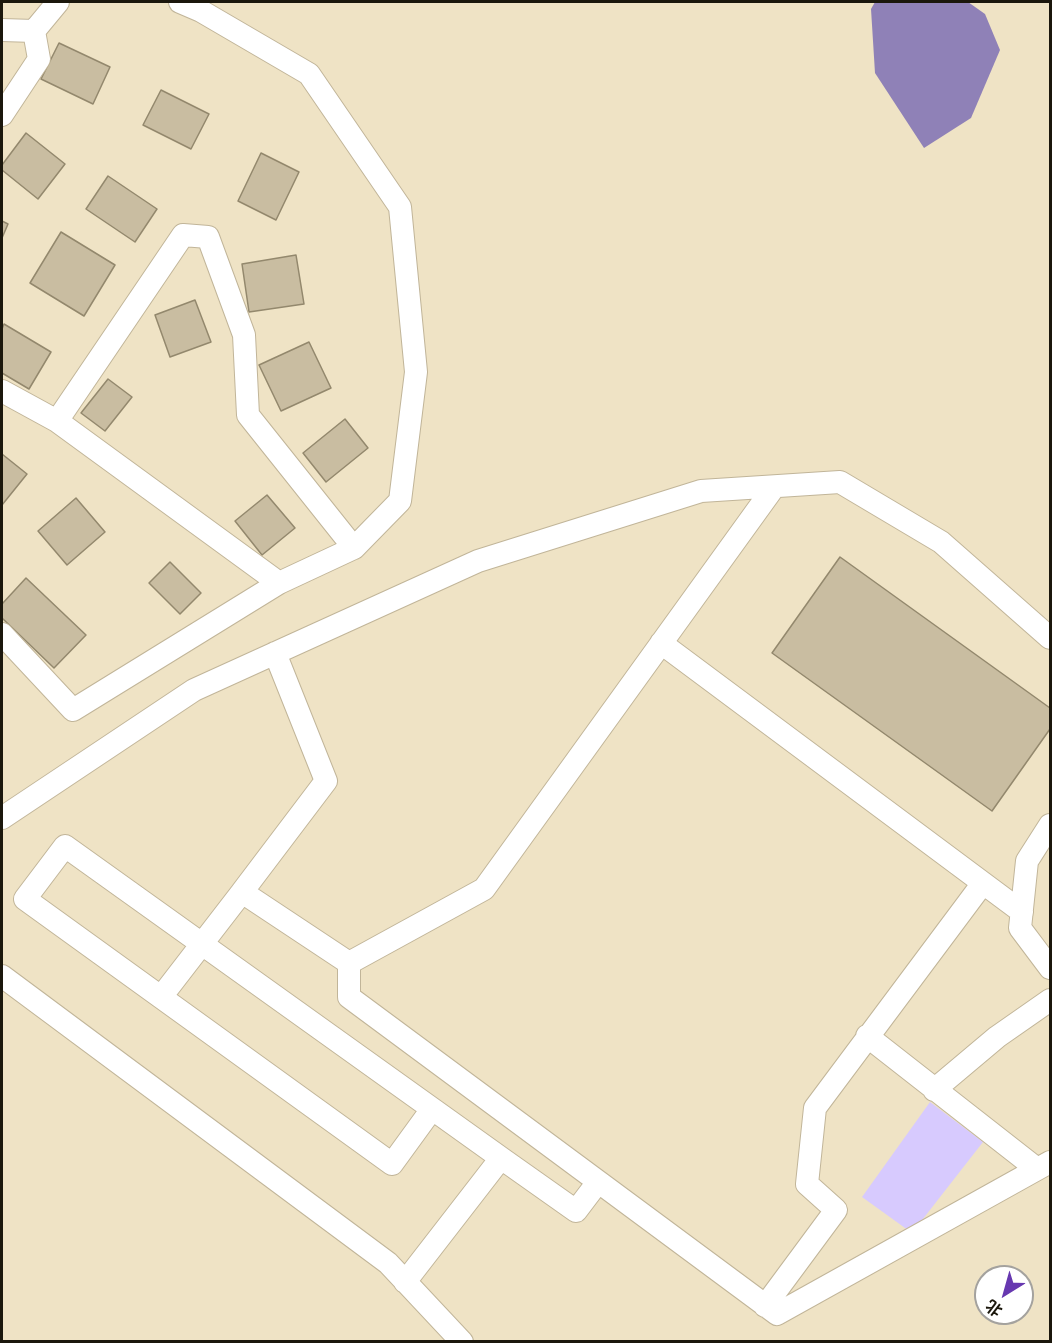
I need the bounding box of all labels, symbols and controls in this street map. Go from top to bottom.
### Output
north arrow [974,1265,1034,1325]
text: 北 [982,1295,1007,1321]

